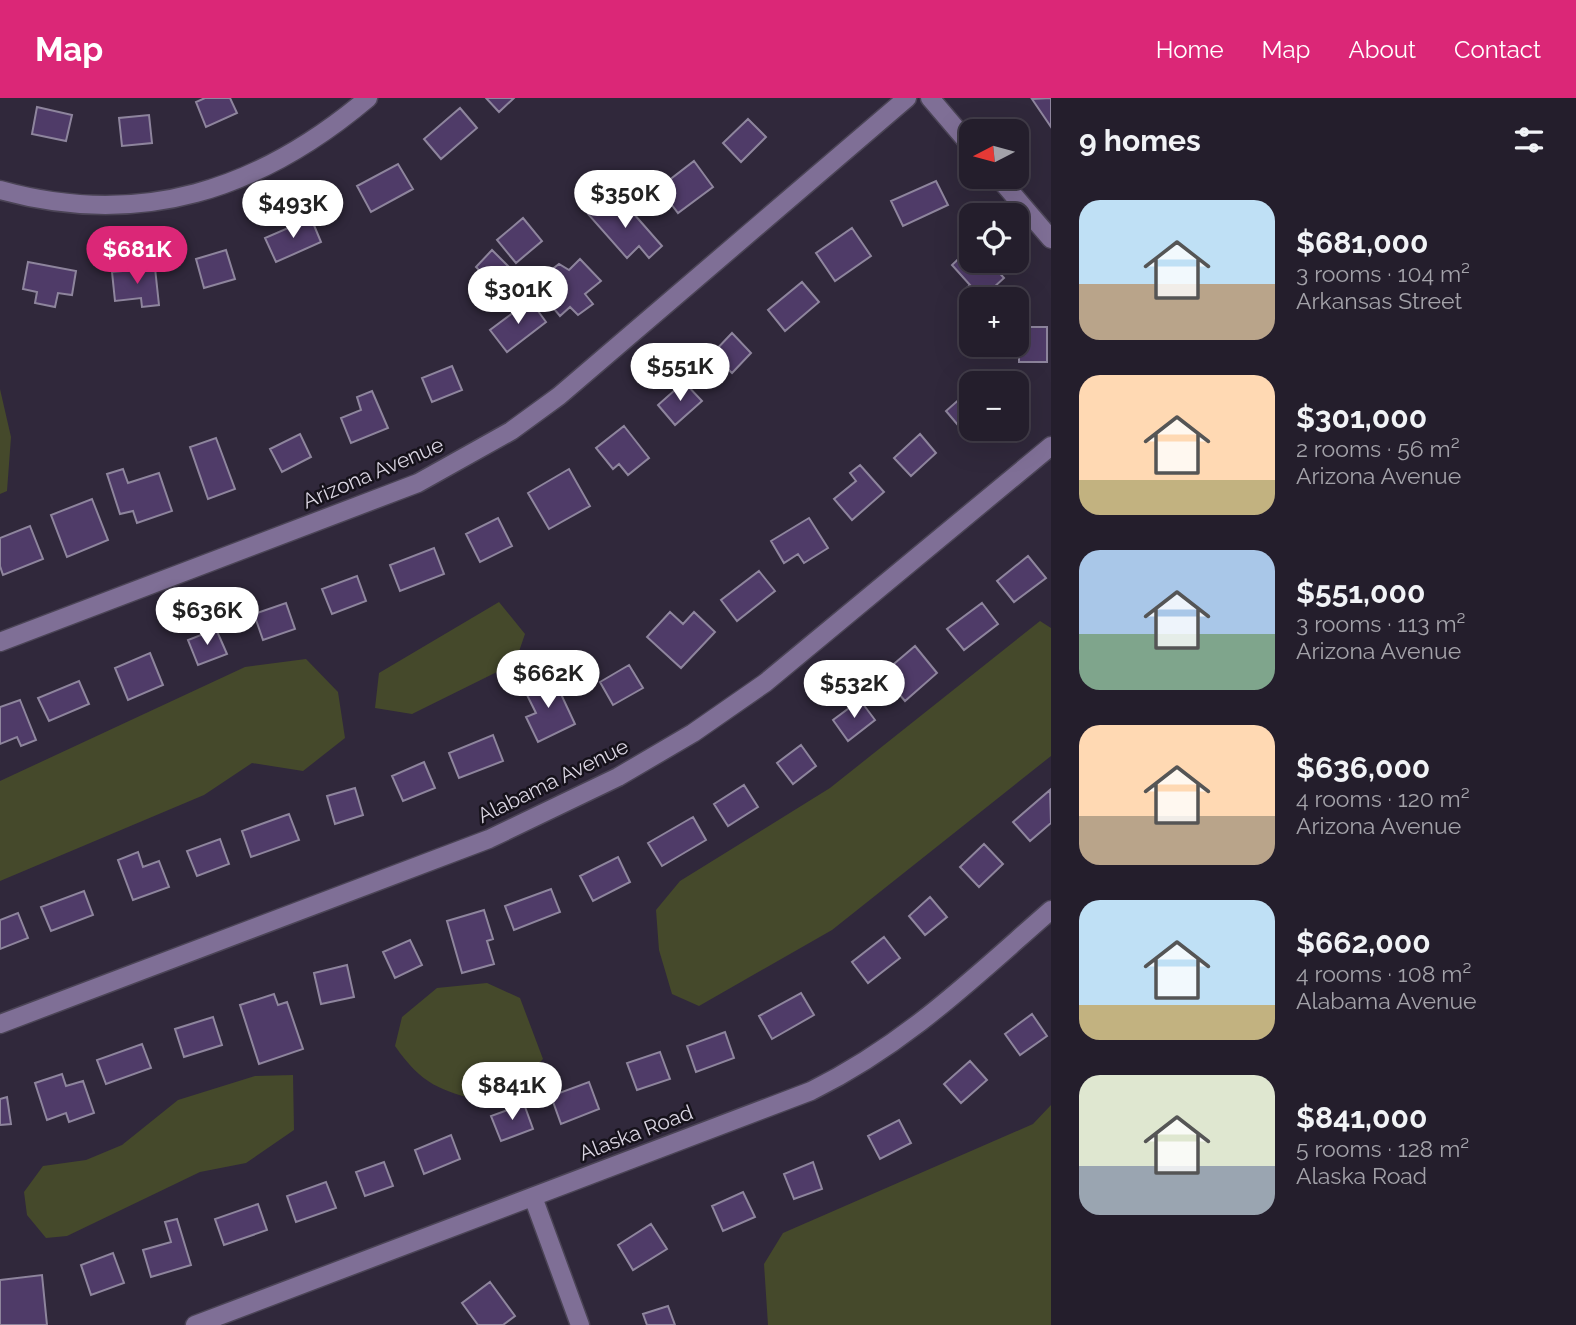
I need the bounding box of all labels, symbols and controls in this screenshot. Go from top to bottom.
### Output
text: Map [35,30,103,69]
text: Home [1156,35,1224,64]
text: Map [1262,35,1310,64]
text: About [1348,35,1416,64]
text: Contact [1454,35,1541,64]
north arrow [959,119,1029,189]
map controls [959,119,1029,441]
icon: filters [1510,121,1548,159]
text: 9 homes [1079,123,1201,158]
pin: $350K [576,170,674,230]
text: $350K [590,179,660,206]
pin: $493K [244,180,342,240]
text: $493K [258,189,328,216]
button: locate [959,203,1029,273]
text: $681,000 [1296,225,1428,260]
pin: $681K [88,226,186,286]
icon: home [1135,228,1219,312]
text: $681K [102,235,172,262]
text: 3 rooms · 104 m² [1296,260,1470,287]
pin: $301K [469,266,567,326]
text: $301K [484,275,552,302]
button: + [959,287,1029,357]
text: Arkansas Street [1296,287,1462,314]
pin: $551K [631,344,729,403]
text: $551K [647,352,713,379]
button: − [959,371,1029,441]
text: $301,000 [1296,400,1427,435]
icon: home [1135,403,1219,487]
street label: Arizona Avenue [299,432,447,514]
text: 2 rooms · 56 m² [1296,435,1460,462]
text: Arizona Avenue [1296,462,1461,489]
text: $551,000 [1296,575,1425,610]
icon: home [1135,578,1219,662]
pin: $636K [158,588,256,647]
text: $636K [172,596,242,623]
text: 3 rooms · 113 m² [1296,610,1465,637]
text: Arizona Avenue [1296,637,1461,664]
pin: $662K [499,650,597,710]
text: $662K [513,659,583,686]
pin: $532K [805,660,903,720]
text: $532K [820,669,888,696]
street label: Alabama Avenue [473,733,632,828]
text: $636,000 [1296,750,1430,785]
icon: home [1135,753,1219,837]
text: 4 rooms · 120 m² [1296,785,1470,812]
text: Arizona Avenue [1296,812,1461,839]
text: $662,000 [1296,925,1431,960]
icon: home [1135,928,1219,1012]
text: 4 rooms · 108 m² [1296,960,1471,987]
text: Alabama Avenue [1296,987,1477,1014]
pin: $841K [463,1062,561,1122]
text: $841K [478,1071,546,1098]
street label: Alaska Road [575,1099,696,1166]
text: $841,000 [1296,1100,1427,1135]
icon: home [1135,1103,1219,1187]
text: 5 rooms · 128 m² [1296,1135,1469,1162]
text: Alaska Road [1296,1162,1427,1189]

